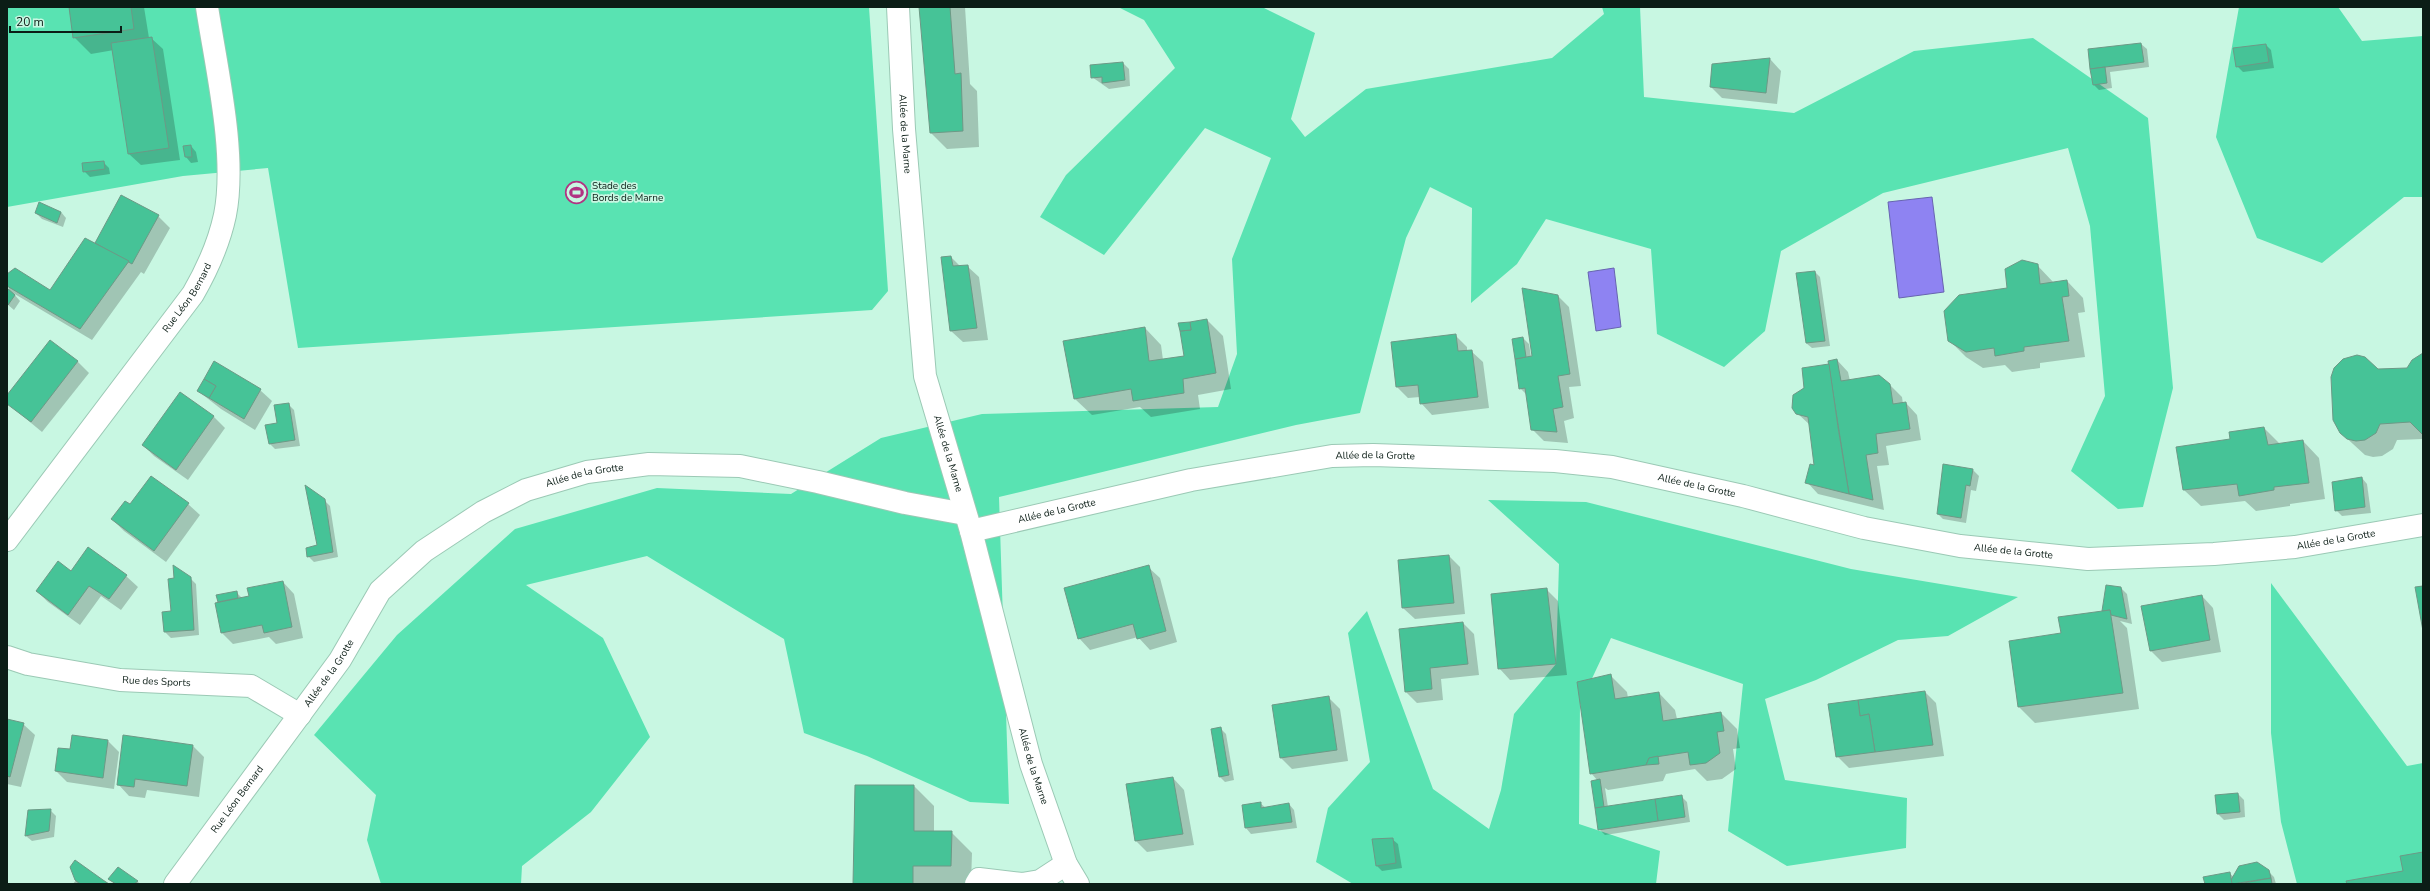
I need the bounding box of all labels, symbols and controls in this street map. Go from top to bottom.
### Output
scale bar [10,8,121,34]
text: 20 m [16,14,44,30]
street label: Allée de la Marne [895,94,915,174]
sports icon: Stade des Bords de Marne [564,179,590,205]
place label: Stade des Bords de Marne [592,179,663,205]
street label: Rue Léon Bernard [159,261,215,336]
street label: Allée de la Marne [930,414,966,494]
street label: Allée de la Grotte [1335,448,1415,463]
street label: Allée de la Grotte [544,460,624,491]
street label: Allée de la Grotte [1656,470,1737,501]
street label: Allée de la Grotte [1016,495,1097,527]
street label: Allée de la Grotte [2296,526,2376,554]
street label: Allée de la Grotte [1973,540,2054,562]
street label: Allée de la Grotte [301,637,357,710]
street label: Rue des Sports [122,673,191,690]
street label: Allée de la Marne [1015,726,1052,806]
street label: Rue Léon Bernard [208,763,267,836]

